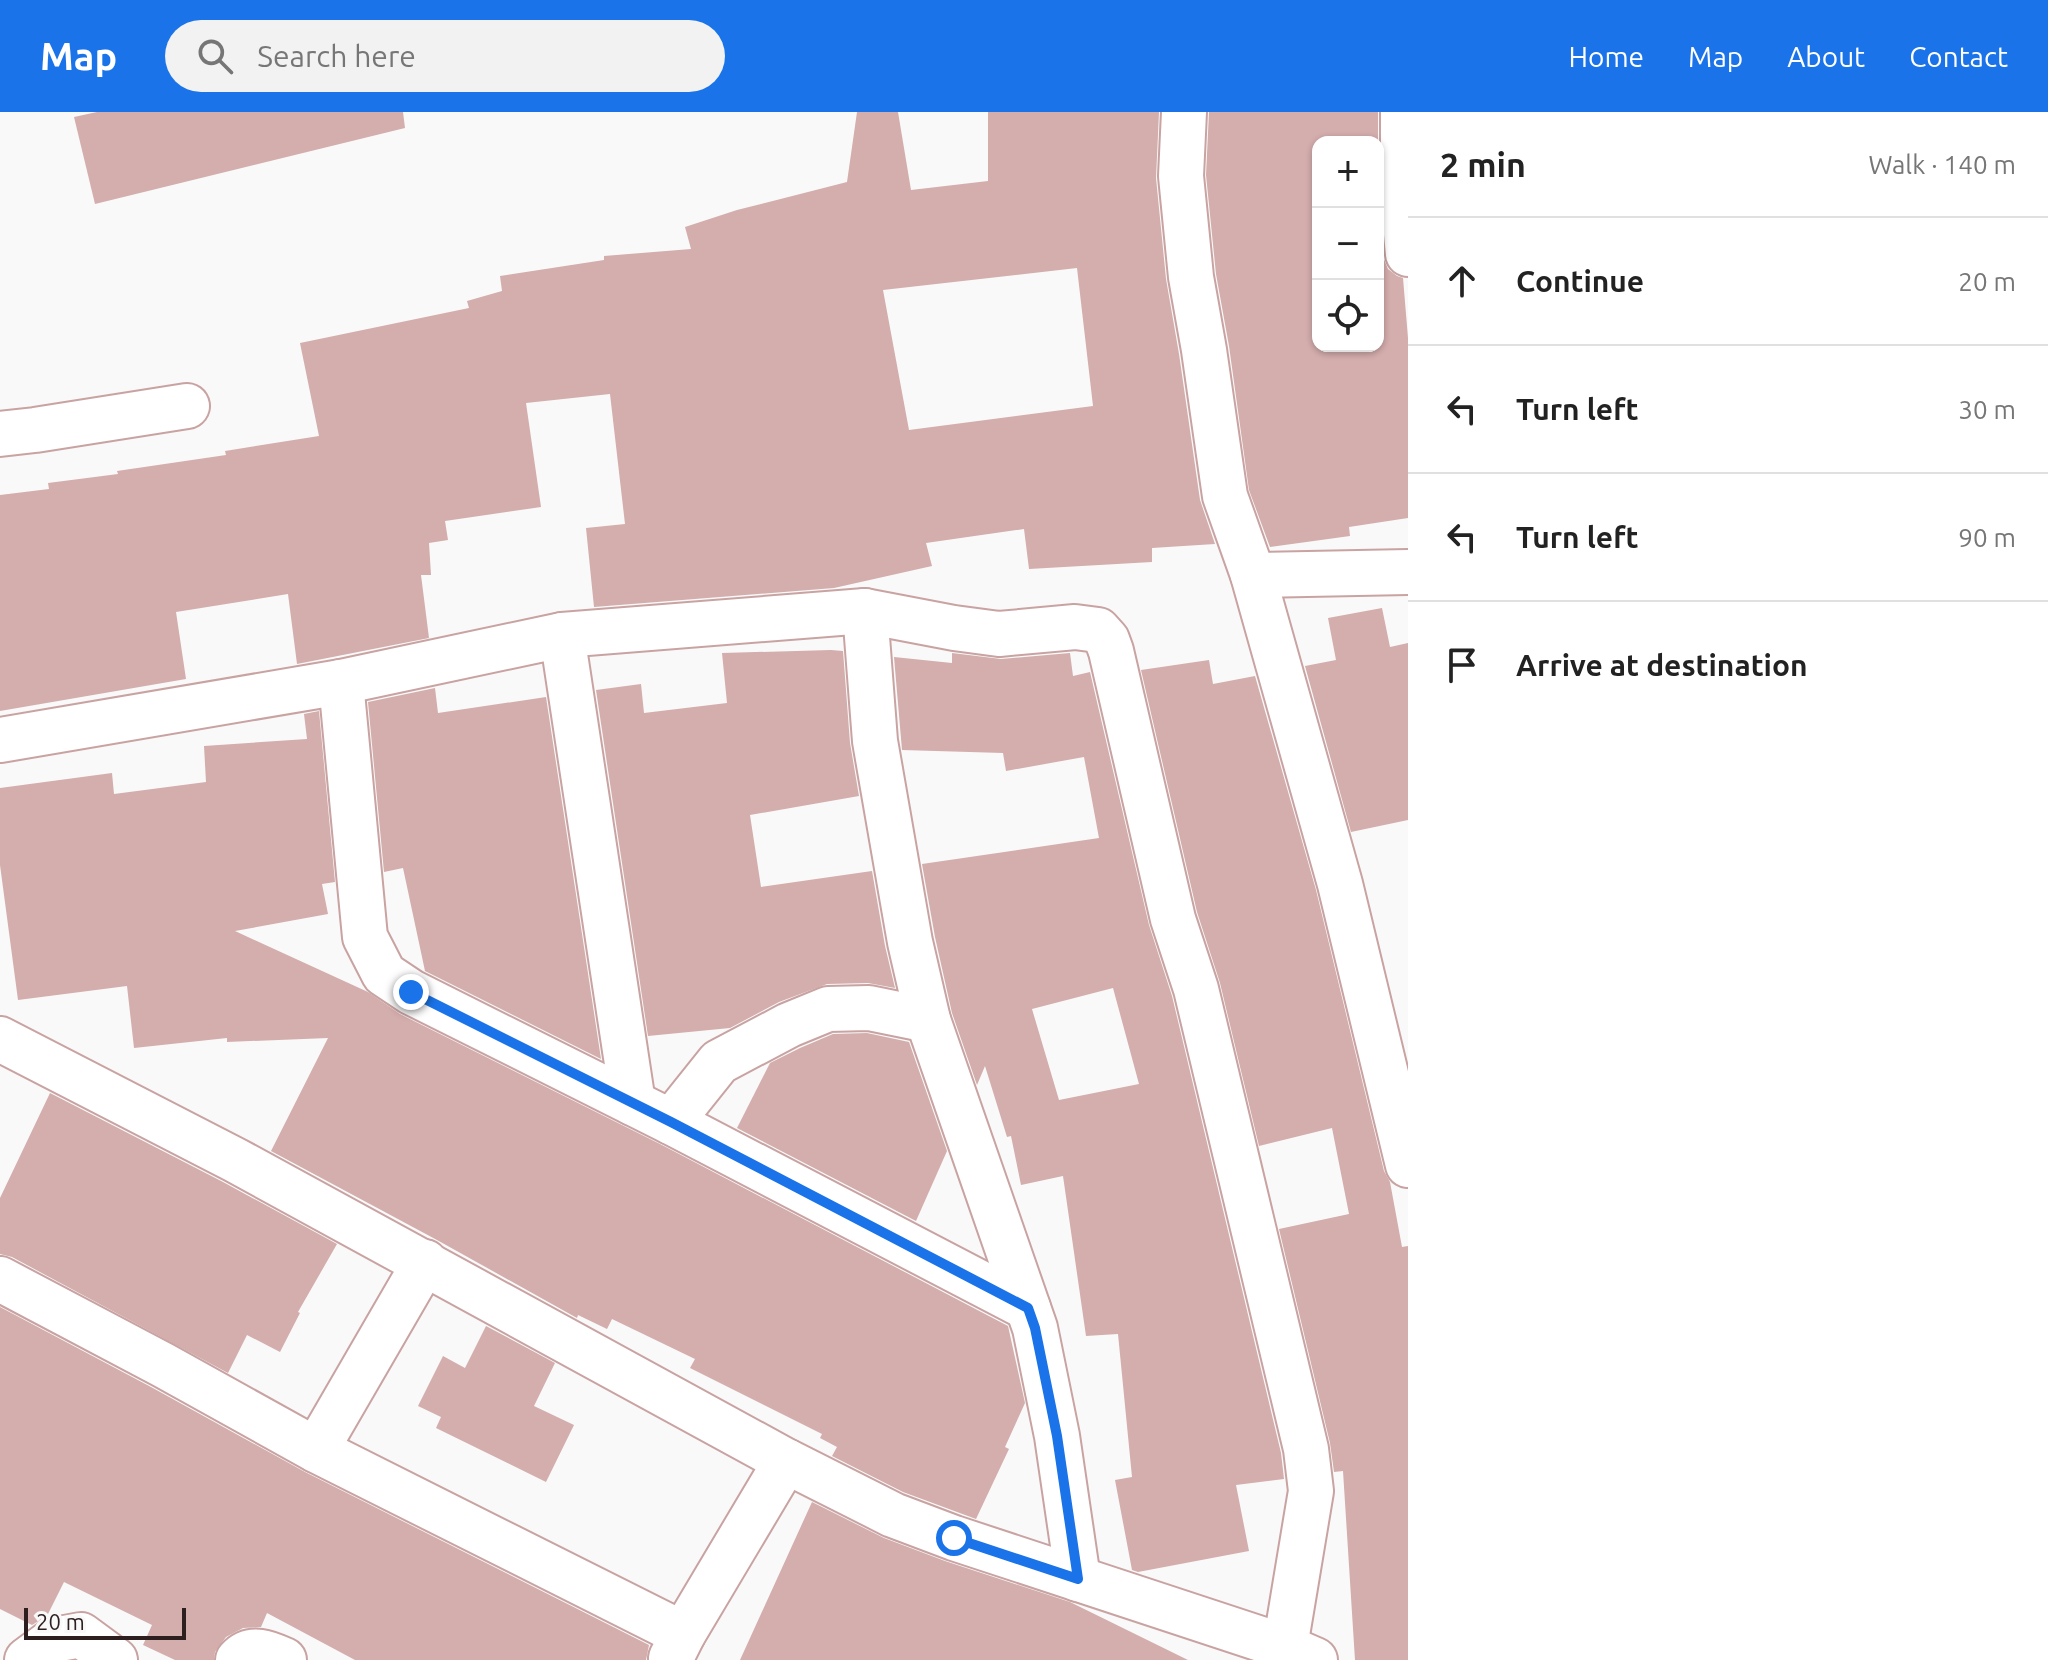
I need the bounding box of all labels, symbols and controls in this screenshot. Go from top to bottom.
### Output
search box [165,20,725,92]
icon: search [193,34,237,78]
text: Map [40,35,117,77]
text: Search here [257,39,416,73]
text: Home [1569,41,1644,72]
text: Map [1688,41,1743,72]
text: About [1787,41,1865,72]
text: Contact [1909,41,2008,72]
map controls [1312,136,1384,352]
button: + [1312,136,1384,208]
text: 2 min [1440,145,1526,183]
text: Walk · 140 m [1868,150,2016,179]
button: − [1312,208,1384,280]
icon: ahead [1440,259,1484,303]
text: Continue [1516,264,1644,298]
text: 20 m [1958,267,2016,296]
button: locate [1312,280,1384,352]
icon: left [1440,387,1484,431]
text: Turn left [1516,392,1638,426]
text: 30 m [1958,395,2016,424]
icon: left [1440,515,1484,559]
text: Turn left [1516,520,1638,554]
text: 90 m [1958,523,2016,552]
icon: arrive [1440,643,1484,687]
text: Arrive at destination [1516,648,1808,682]
route end [393,974,429,1010]
route start [936,1520,972,1556]
scale bar [24,1604,186,1640]
text: 20 m [36,1609,85,1634]

